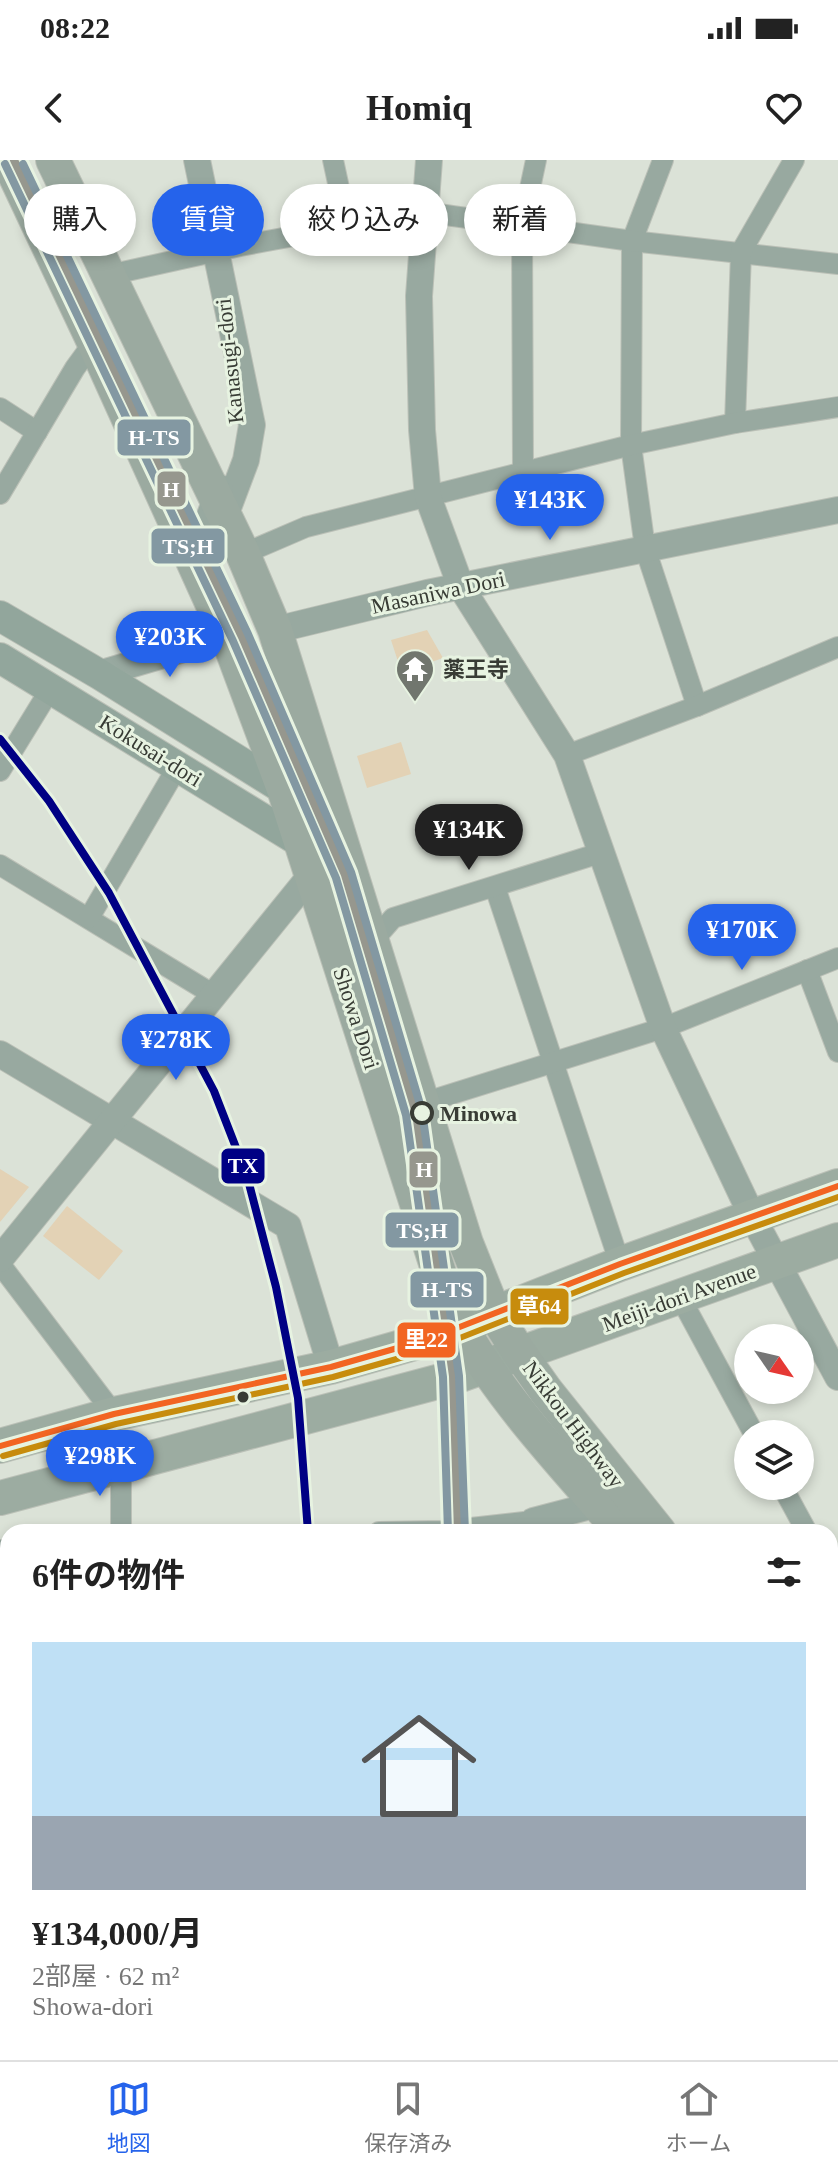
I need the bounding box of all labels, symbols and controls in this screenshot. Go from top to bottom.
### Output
text: 08:22 [40,11,110,44]
icon: back [32,86,76,130]
icon: heart [762,86,806,130]
text: Homiq [366,88,472,128]
chip: 購入 [24,184,136,256]
chip: 賃貸 [152,184,264,256]
chip: 絞り込み [280,184,448,256]
chip: 新着 [464,184,576,256]
street label: Kanasugi-dori [210,297,249,425]
line badge: H-TS [116,418,192,457]
text: H-TS [128,425,180,450]
line badge: H [156,470,187,508]
pin: ¥143K [494,474,606,542]
text: H [162,477,180,502]
text: ¥143K [514,485,586,514]
line badge: TS;H [150,527,226,565]
text: TS;H [162,534,214,559]
street label: Masaniwa Dori [369,566,507,619]
pin: ¥203K [114,611,226,679]
text: ¥203K [134,622,206,651]
temple icon: 薬王寺 [394,648,436,703]
place label: 薬王寺 [443,657,509,682]
street label: Kokusai-dori [95,709,207,792]
pin: ¥134K [413,804,525,872]
text: ¥134K [433,815,505,844]
pin: ¥170K [686,904,798,972]
text: ¥170K [706,915,778,944]
street label: Showa Dori [328,964,385,1072]
pin: ¥278K [120,1014,232,1082]
text: ¥278K [140,1025,212,1054]
place label: Minowa [440,1101,517,1126]
marker: Minowa [411,1102,433,1124]
line badge: TX [220,1147,266,1185]
line badge: H [408,1150,439,1189]
text: TX [228,1153,258,1178]
text: H [415,1157,433,1182]
line badge: TS;H [384,1211,460,1249]
text: TS;H [396,1218,448,1243]
street label: Meiji-dori Avenue [599,1258,759,1337]
line badge: H-TS [409,1270,485,1309]
text: H-TS [421,1277,473,1302]
line badge: 草64 [509,1287,570,1326]
text: 草64 [517,1294,561,1319]
line badge: 里22 [396,1321,457,1359]
north arrow [734,1324,814,1404]
map controls [734,1324,814,1500]
text: 里22 [404,1327,448,1352]
street label: Nikkou Highway [518,1356,629,1493]
unlabelled marker [235,1389,251,1405]
button: layers [734,1420,814,1500]
pin: ¥298K [44,1430,156,1498]
text: ¥298K [64,1441,136,1470]
icon: filters [762,1550,806,1594]
text: 6件の物件 [32,1557,185,1594]
icon: home [347,1694,491,1838]
text: ¥134,000/月 [32,1915,203,1952]
text: 2部屋 · 62 m² [32,1962,179,1991]
text: Showa-dori [32,1992,153,2021]
tab: 地図 [107,2077,151,2157]
tab: 保存済み [364,2077,452,2157]
tab: ホーム [666,2077,731,2157]

